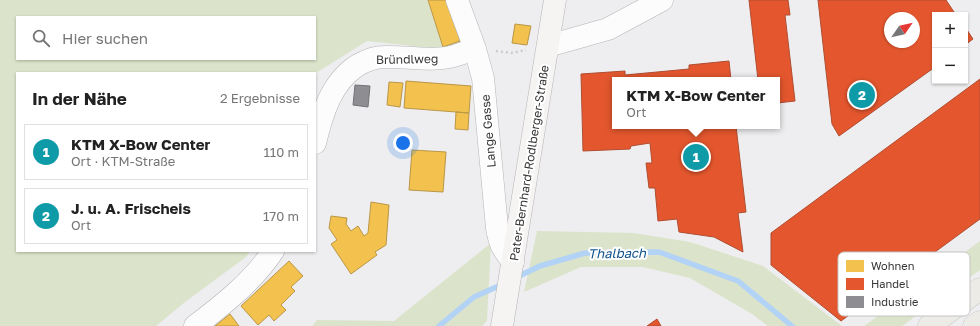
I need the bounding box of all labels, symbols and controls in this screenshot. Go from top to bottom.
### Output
north arrow [884,12,920,48]
map controls [932,12,968,84]
button: + [932,12,968,48]
search box [16,16,316,60]
icon: search [30,27,52,49]
text: Hier suchen [62,29,148,47]
button: − [932,48,968,84]
street label: Bründlweg [376,51,438,67]
street label: Pater-Bernhard-Rodlberger-Straße [506,64,552,262]
popup [612,77,780,129]
pin: 2 [849,80,875,110]
text: KTM X-Bow Center [626,86,766,104]
text: In der Nähe [32,88,127,109]
text: 2 Ergebnisse [220,90,300,106]
street label: Lange Gasse [477,94,499,168]
text: Ort [626,104,646,120]
your location [393,133,413,153]
text: KTM X-Bow Center [71,135,210,153]
pin: 1 [683,142,709,172]
text: 1 [43,144,49,160]
text: 110 m [264,144,299,160]
text: Ort · KTM-Straße [71,153,175,169]
text: J. u. A. Frischeis [71,199,191,217]
text: 2 [42,208,50,224]
text: 170 m [263,208,299,224]
text: Ort [71,217,91,233]
water label: Thalbach [588,244,647,262]
legend [838,252,970,316]
text: Wohnen [871,259,914,272]
text: Handel [871,277,909,290]
text: Industrie [871,295,919,308]

